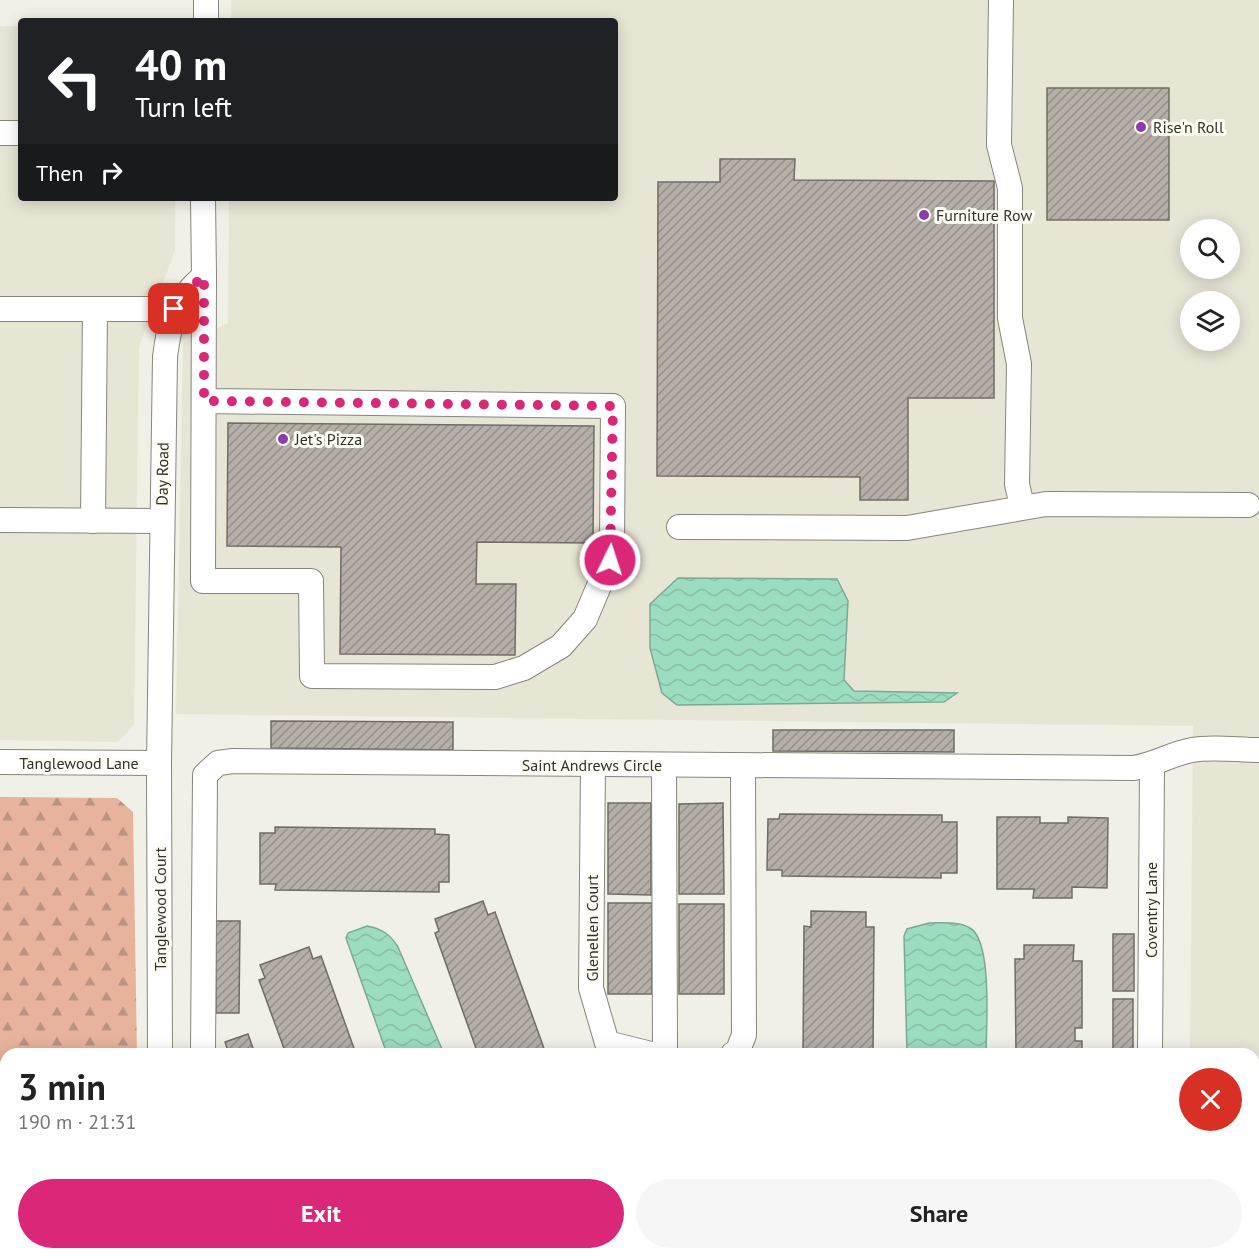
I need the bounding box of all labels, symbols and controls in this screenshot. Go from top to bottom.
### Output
text: 40 m [135,37,227,92]
icon: left [36,42,114,120]
text: Turn left [135,90,232,124]
place label: Rise'n Roll [1153,117,1224,137]
marker: Rise'n Roll [1134,120,1148,134]
icon: right [95,156,128,189]
text: Then [36,159,83,187]
place label: Furniture Row [936,205,1032,225]
marker: Furniture Row [917,208,931,222]
map controls [1180,219,1240,351]
button: search [1180,219,1240,279]
pin [148,283,199,334]
button: layers [1180,291,1240,351]
icon: arrive [157,292,190,325]
place label: Jet's Pizza [294,429,362,449]
marker: Jet's Pizza [276,432,290,446]
street label: Day Road [151,442,173,506]
position arrow [578,528,642,592]
street label: Tanglewood Lane [19,753,139,773]
street label: Saint Andrews Circle [522,755,662,775]
street label: Tanglewood Court [150,847,170,971]
street label: Coventry Lane [1141,862,1161,958]
street label: Glenellen Court [582,874,602,982]
text: 3 min [18,1063,106,1110]
button: close [1179,1068,1242,1131]
text: 190 m · 21:31 [18,1109,136,1135]
button: Exit [18,1179,624,1248]
button: Share [636,1179,1242,1248]

